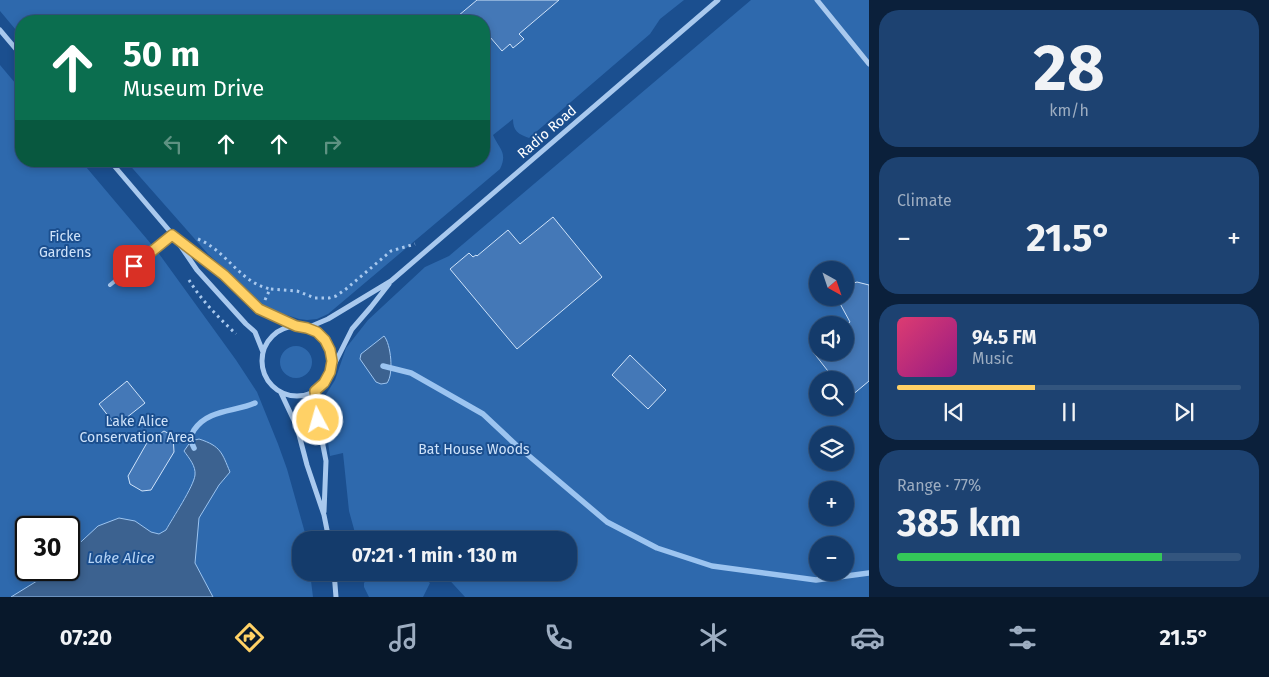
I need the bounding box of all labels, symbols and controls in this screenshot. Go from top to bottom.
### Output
text: 28 [1033,29,1105,107]
text: 50 m [123,33,200,75]
icon: ahead [40,35,105,100]
text: Museum Drive [123,75,264,102]
text: km/h [1049,101,1089,120]
street label: Radio Road [514,102,580,162]
icon: left [159,130,187,158]
icon: ahead [212,130,240,158]
icon: ahead [265,130,293,158]
icon: right [318,130,346,158]
text: Climate [897,191,952,210]
text: 21.5° [1026,215,1112,261]
text: − [897,222,911,255]
text: + [1227,222,1241,255]
park label: Ficke Gardens [39,228,92,261]
pin [113,245,155,287]
icon: arrive [120,252,148,280]
north arrow [809,261,854,306]
map controls [809,261,854,581]
button: sound [809,316,854,361]
text: 94.5 FM [972,326,1036,349]
text: Music [972,349,1013,368]
button: search [809,371,854,416]
position arrow [291,393,343,445]
icon: previous [940,398,968,426]
icon: pause [1055,398,1083,426]
icon: next [1170,398,1198,426]
park label: Lake Alice Conservation Area [80,413,195,446]
button: layers [809,426,854,471]
park label: Bat House Woods [418,441,530,458]
text: Range · 77% [897,476,981,495]
button: + [809,481,854,526]
text: 385 km [897,500,1021,546]
speed limit sign: 30 [15,516,80,581]
button: − [809,536,854,581]
text: 07:21 · 1 min · 130 m [352,544,517,567]
water label: Lake Alice [88,549,155,567]
icon: directions [232,620,267,655]
icon: music [386,620,421,655]
icon: phone [541,620,576,655]
icon: climate [696,620,731,655]
icon: car [850,620,885,655]
icon: filters [1005,620,1040,655]
text: 07:20 [60,624,112,651]
text: 21.5° [1159,624,1209,651]

